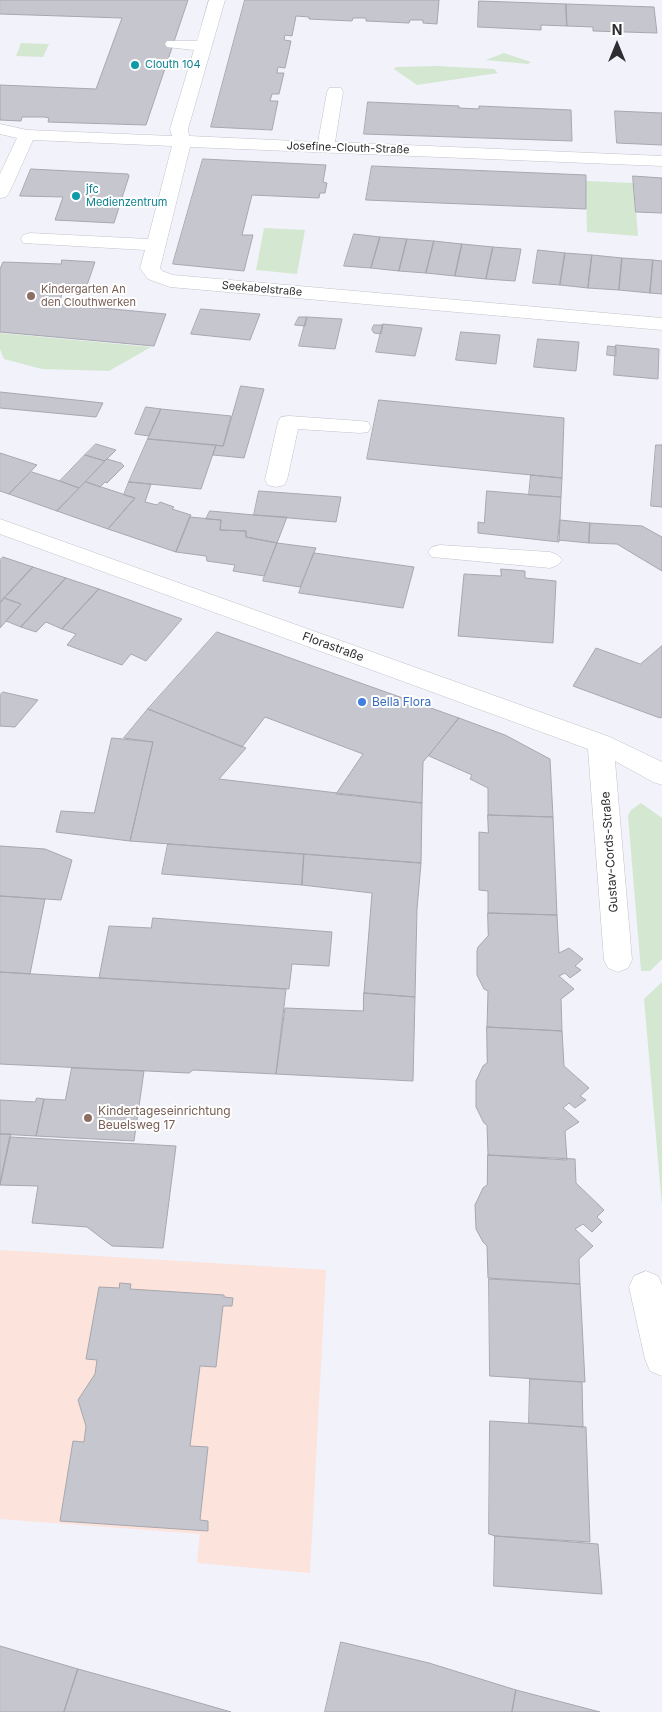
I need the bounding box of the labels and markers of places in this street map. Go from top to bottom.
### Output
place label: Clouth 104 [145,58,201,72]
marker: Clouth 104 [129,59,141,71]
place label: jfc Medienzentrum [86,183,167,209]
marker: jfc Medienzentrum [70,190,82,202]
place label: Kindergarten An den Clouthwerken [41,283,136,309]
marker: Kindergarten An den Clouthwerken [25,290,37,302]
place label: Bella Flora [372,695,431,709]
marker: Bella Flora [356,696,368,708]
place label: Kindertageseinrichtung Beuelsweg 17 [98,1104,231,1132]
marker: Kindertageseinrichtung Beuelsweg 17 [82,1112,94,1124]

